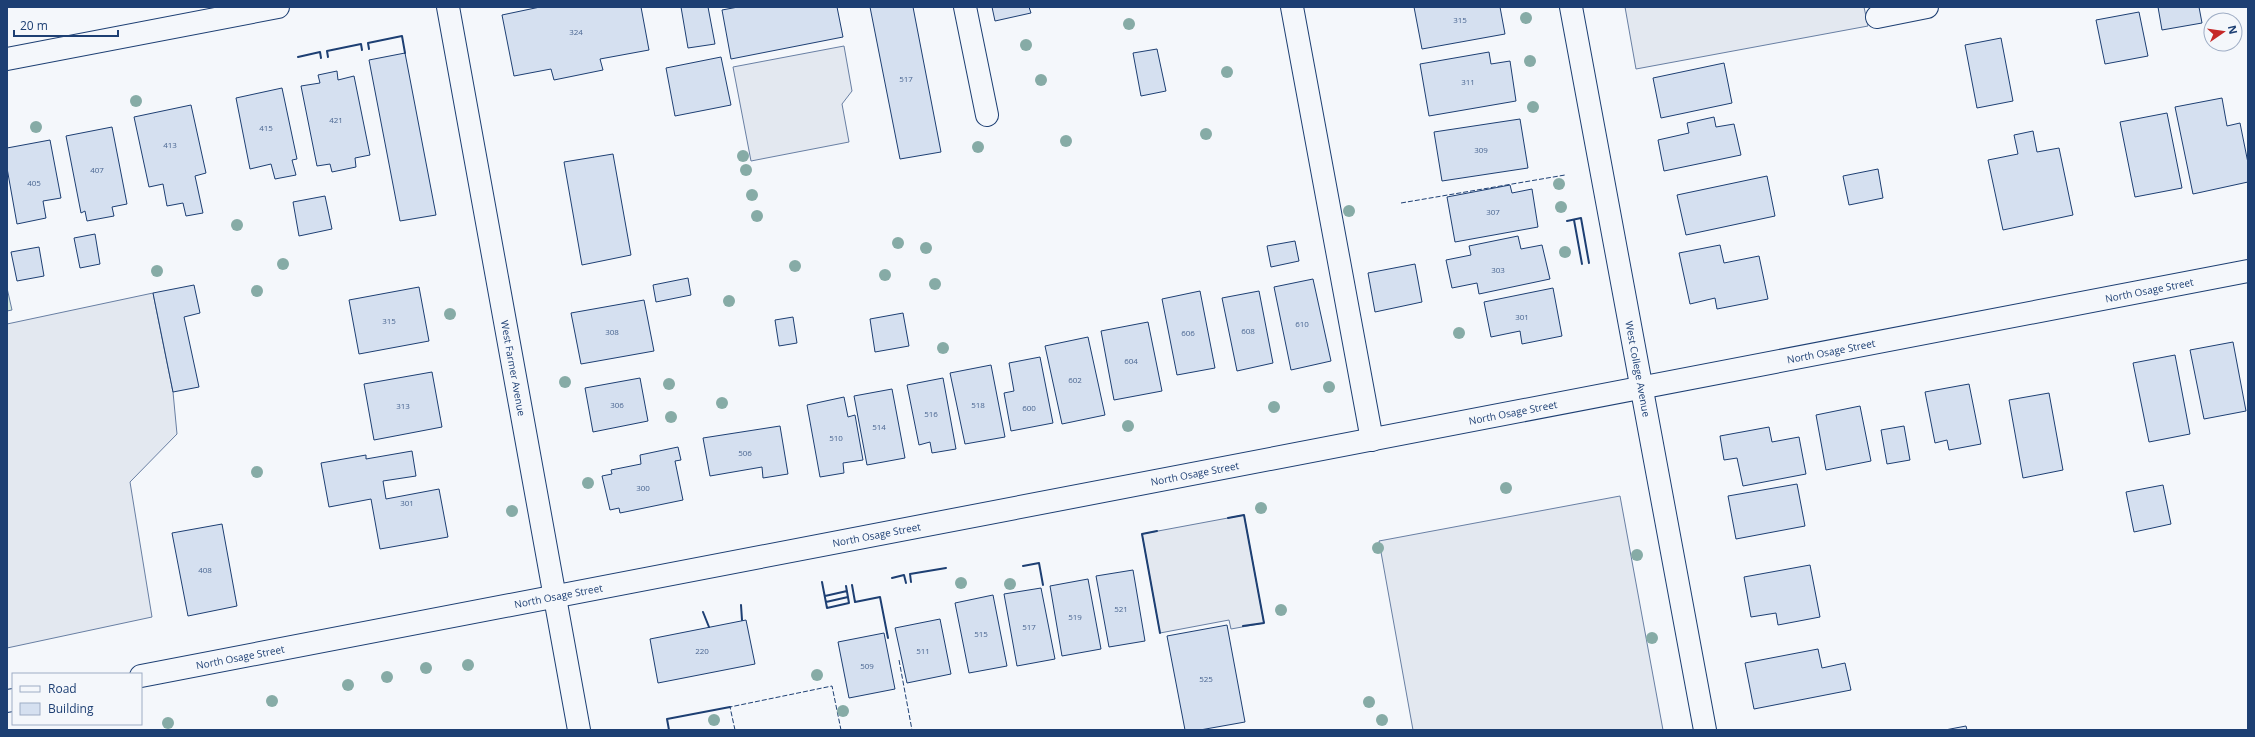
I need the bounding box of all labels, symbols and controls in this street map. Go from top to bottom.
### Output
scale bar [14,12,118,38]
north arrow [2203,12,2243,52]
house number: 315 [1453,14,1467,25]
text: 20 m [20,17,48,34]
text: N [2225,24,2242,36]
house number: 324 [569,26,583,37]
house number: 517 [899,73,913,84]
house number: 311 [1461,76,1475,87]
house number: 421 [329,114,343,125]
house number: 415 [259,122,273,133]
house number: 413 [163,139,177,150]
house number: 309 [1474,144,1488,155]
house number: 407 [90,164,104,175]
house number: 405 [27,177,41,188]
house number: 307 [1486,206,1500,217]
house number: 303 [1491,264,1505,275]
street label: North Osage Street [2104,275,2195,305]
house number: 301 [1515,311,1529,322]
house number: 315 [382,315,396,326]
house number: 610 [1295,318,1309,329]
street label: West Farmer Avenue [498,319,529,418]
street label: West College Avenue [1622,320,1654,418]
house number: 608 [1241,325,1255,336]
house number: 308 [605,326,619,337]
house number: 606 [1181,327,1195,338]
street label: North Osage Street [1786,336,1877,366]
house number: 604 [1124,355,1138,366]
house number: 602 [1068,374,1082,385]
street label: North Osage Street [1468,397,1559,428]
house number: 306 [610,399,624,410]
house number: 518 [971,399,985,410]
house number: 313 [396,400,410,411]
house number: 600 [1022,402,1036,413]
house number: 516 [924,408,938,419]
house number: 514 [872,421,886,432]
house number: 510 [829,432,843,443]
house number: 506 [738,447,752,458]
street label: North Osage Street [1149,458,1241,489]
house number: 300 [636,482,650,493]
house number: 301 [400,497,414,508]
street label: North Osage Street [831,519,922,550]
house number: 408 [198,564,212,575]
street label: North Osage Street [513,580,604,611]
house number: 521 [1114,603,1128,614]
house number: 519 [1068,611,1082,622]
house number: 517 [1022,621,1036,632]
house number: 515 [974,628,988,639]
street label: North Osage Street [195,642,286,672]
house number: 220 [695,645,709,656]
house number: 511 [916,645,930,656]
house number: 509 [860,660,874,671]
legend [12,673,142,725]
house number: 525 [1199,673,1213,684]
text: Road [48,680,77,697]
text: Building [48,700,94,717]

